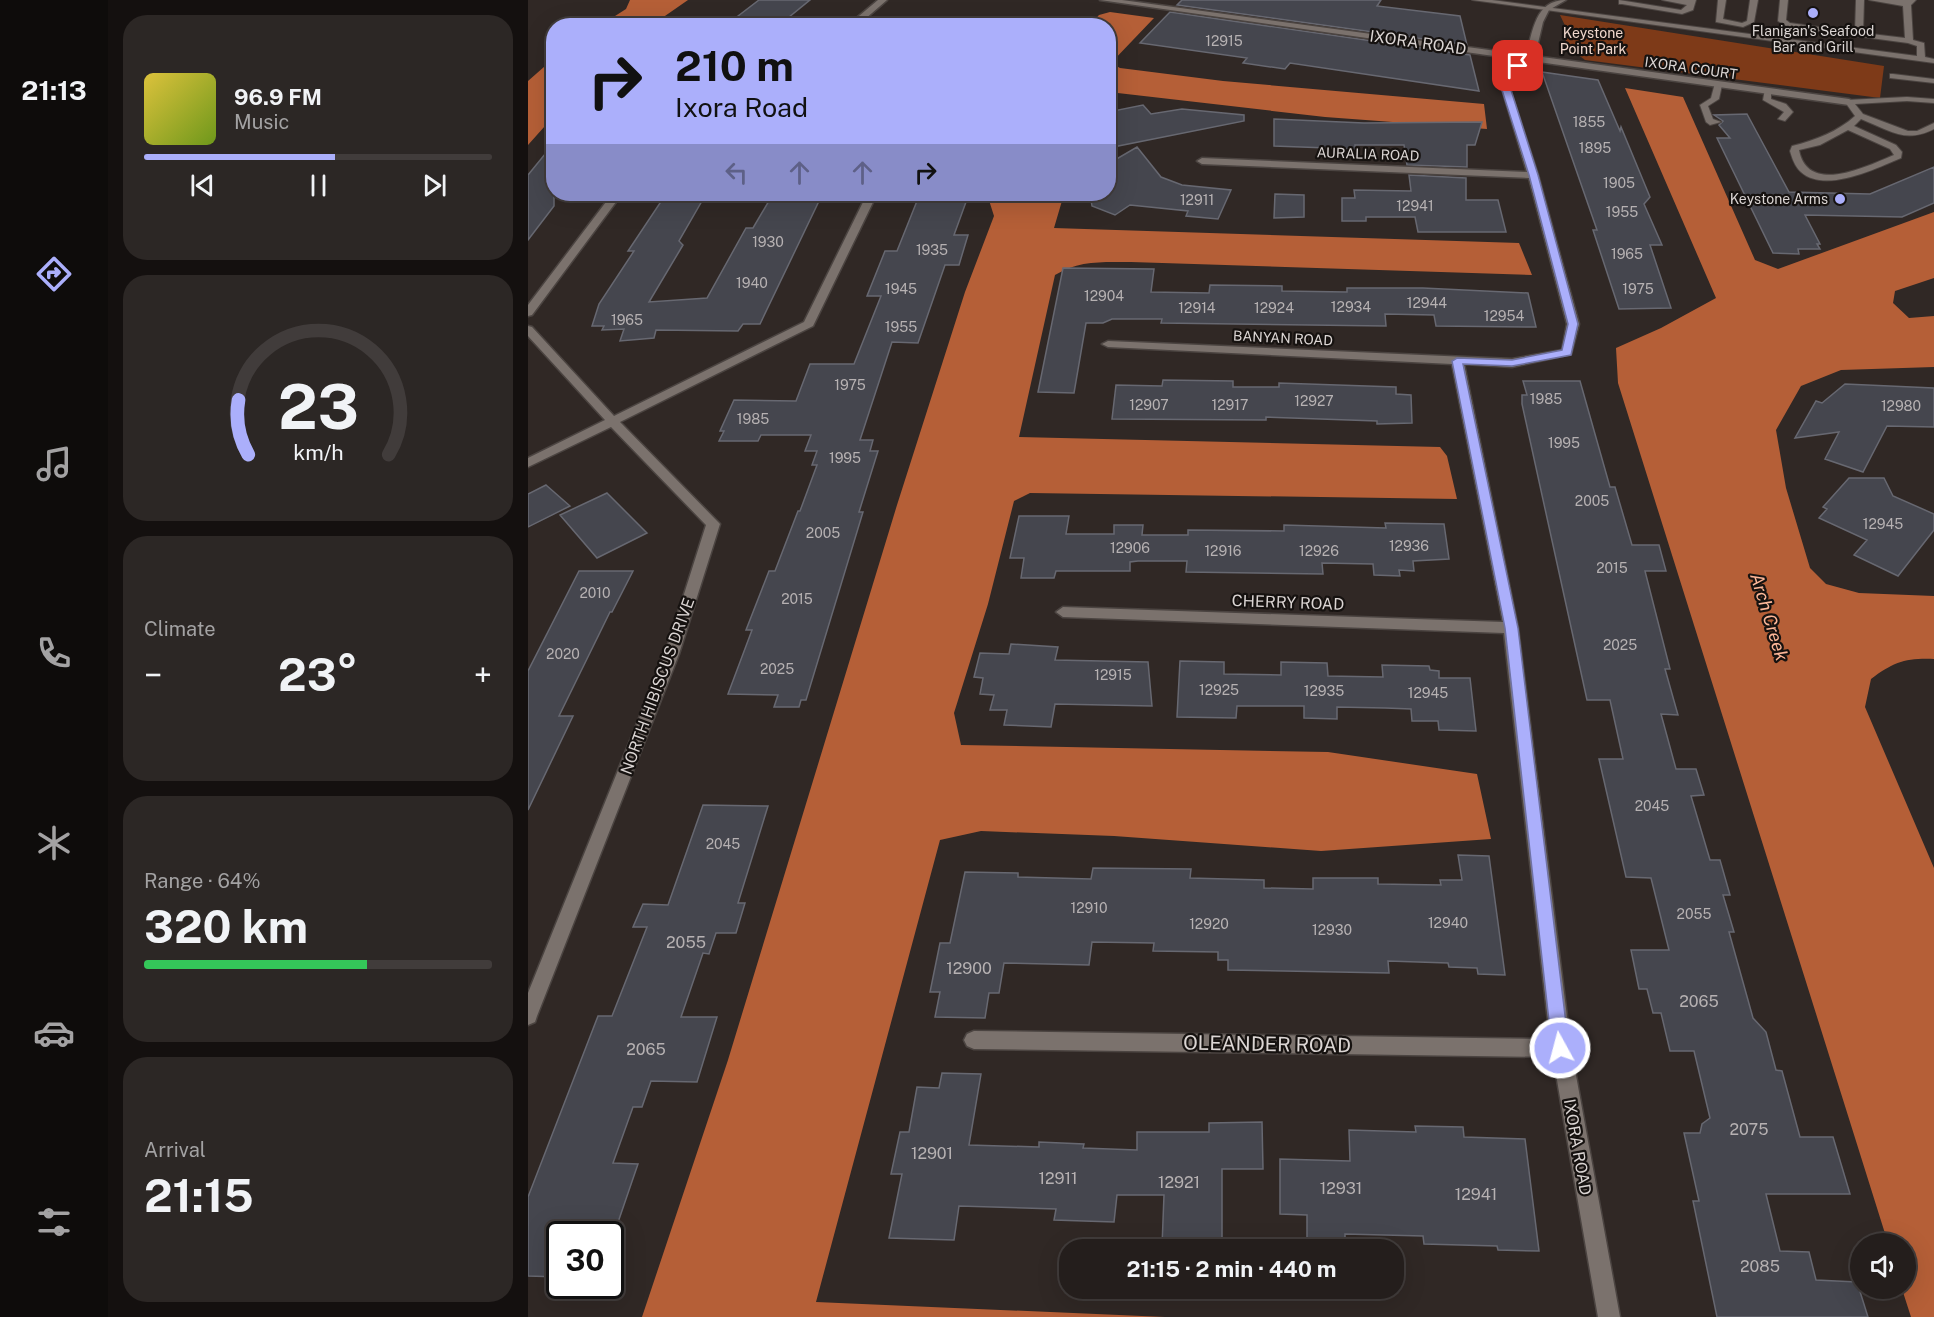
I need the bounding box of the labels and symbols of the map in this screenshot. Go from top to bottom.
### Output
marker: Flanigan's Seafood Bar and Grill [1806,6,1820,20]
place label: Flanigan's Seafood Bar and Grill [1752,23,1874,55]
park label: Keystone Point Park [1560,25,1627,57]
street label: IXORA ROAD [1368,26,1467,59]
house number: 12915 [1205,33,1243,49]
pin [1492,40,1543,91]
street label: IXORA COURT [1644,54,1738,82]
house number: 1855 [1573,114,1605,130]
house number: 1895 [1579,140,1611,156]
street label: AURALIA ROAD [1316,144,1420,164]
house number: 1905 [1603,175,1635,191]
place label: Keystone Arms [1730,191,1828,207]
house number: 12911 [1180,192,1214,208]
marker: Keystone Arms [1833,192,1847,206]
house number: 12941 [1396,198,1434,214]
house number: 1955 [1606,204,1638,220]
house number: 1930 [752,234,784,250]
house number: 1935 [916,242,948,258]
house number: 1965 [1611,246,1643,262]
house number: 1940 [736,275,768,291]
house number: 1945 [885,281,917,297]
house number: 1975 [1622,281,1654,297]
house number: 12904 [1084,288,1124,304]
house number: 12944 [1407,295,1447,311]
house number: 12934 [1331,299,1371,315]
house number: 12914 [1178,300,1216,316]
house number: 12924 [1254,300,1294,316]
house number: 12954 [1484,308,1524,324]
house number: 1965 [611,312,643,328]
house number: 1955 [885,319,917,335]
street label: BANYAN ROAD [1233,327,1333,349]
house number: 1975 [834,377,866,393]
house number: 1985 [1530,391,1562,407]
house number: 12927 [1294,393,1334,409]
house number: 12907 [1129,397,1169,413]
house number: 12917 [1212,397,1248,413]
house number: 12980 [1881,398,1921,414]
house number: 1985 [737,411,769,427]
house number: 1995 [1548,435,1580,451]
house number: 1995 [829,450,861,466]
house number: 2005 [1575,493,1609,509]
house number: 12945 [1863,516,1903,532]
house number: 2005 [806,525,840,541]
house number: 12936 [1389,538,1429,554]
house number: 12906 [1110,540,1150,556]
house number: 12916 [1204,543,1242,559]
house number: 12926 [1299,543,1339,559]
house number: 2015 [1596,560,1628,576]
water label: Arch Creek [1746,570,1793,664]
house number: 2010 [579,585,611,601]
house number: 2015 [781,591,813,607]
street label: CHERRY ROAD [1231,591,1345,614]
street label: NORTH HIBISCUS DRIVE [617,595,698,777]
house number: 2025 [1603,637,1637,653]
house number: 2020 [546,646,580,662]
house number: 2025 [760,661,794,677]
house number: 12915 [1094,667,1132,683]
house number: 12925 [1199,682,1239,698]
house number: 12935 [1304,683,1344,699]
house number: 12945 [1408,685,1448,701]
house number: 2045 [1635,798,1669,814]
house number: 2045 [706,836,740,852]
house number: 12910 [1070,900,1108,916]
house number: 2055 [1677,906,1711,922]
house number: 12940 [1428,915,1468,931]
house number: 12920 [1189,916,1229,932]
house number: 12930 [1312,922,1352,938]
house number: 2055 [666,933,706,952]
house number: 12900 [946,959,992,978]
house number: 2065 [1679,992,1719,1011]
position arrow [1528,1016,1592,1080]
street label: OLEANDER ROAD [1183,1031,1351,1057]
house number: 2065 [626,1040,666,1059]
street label: IXORA ROAD [1560,1097,1595,1197]
house number: 2075 [1730,1120,1768,1139]
house number: 12901 [911,1144,953,1163]
house number: 12911 [1038,1169,1078,1188]
house number: 12921 [1158,1173,1200,1192]
house number: 12931 [1320,1179,1362,1198]
house number: 12941 [1455,1185,1497,1204]
speed limit sign: 30 [546,1221,624,1299]
house number: 2085 [1740,1257,1780,1276]

